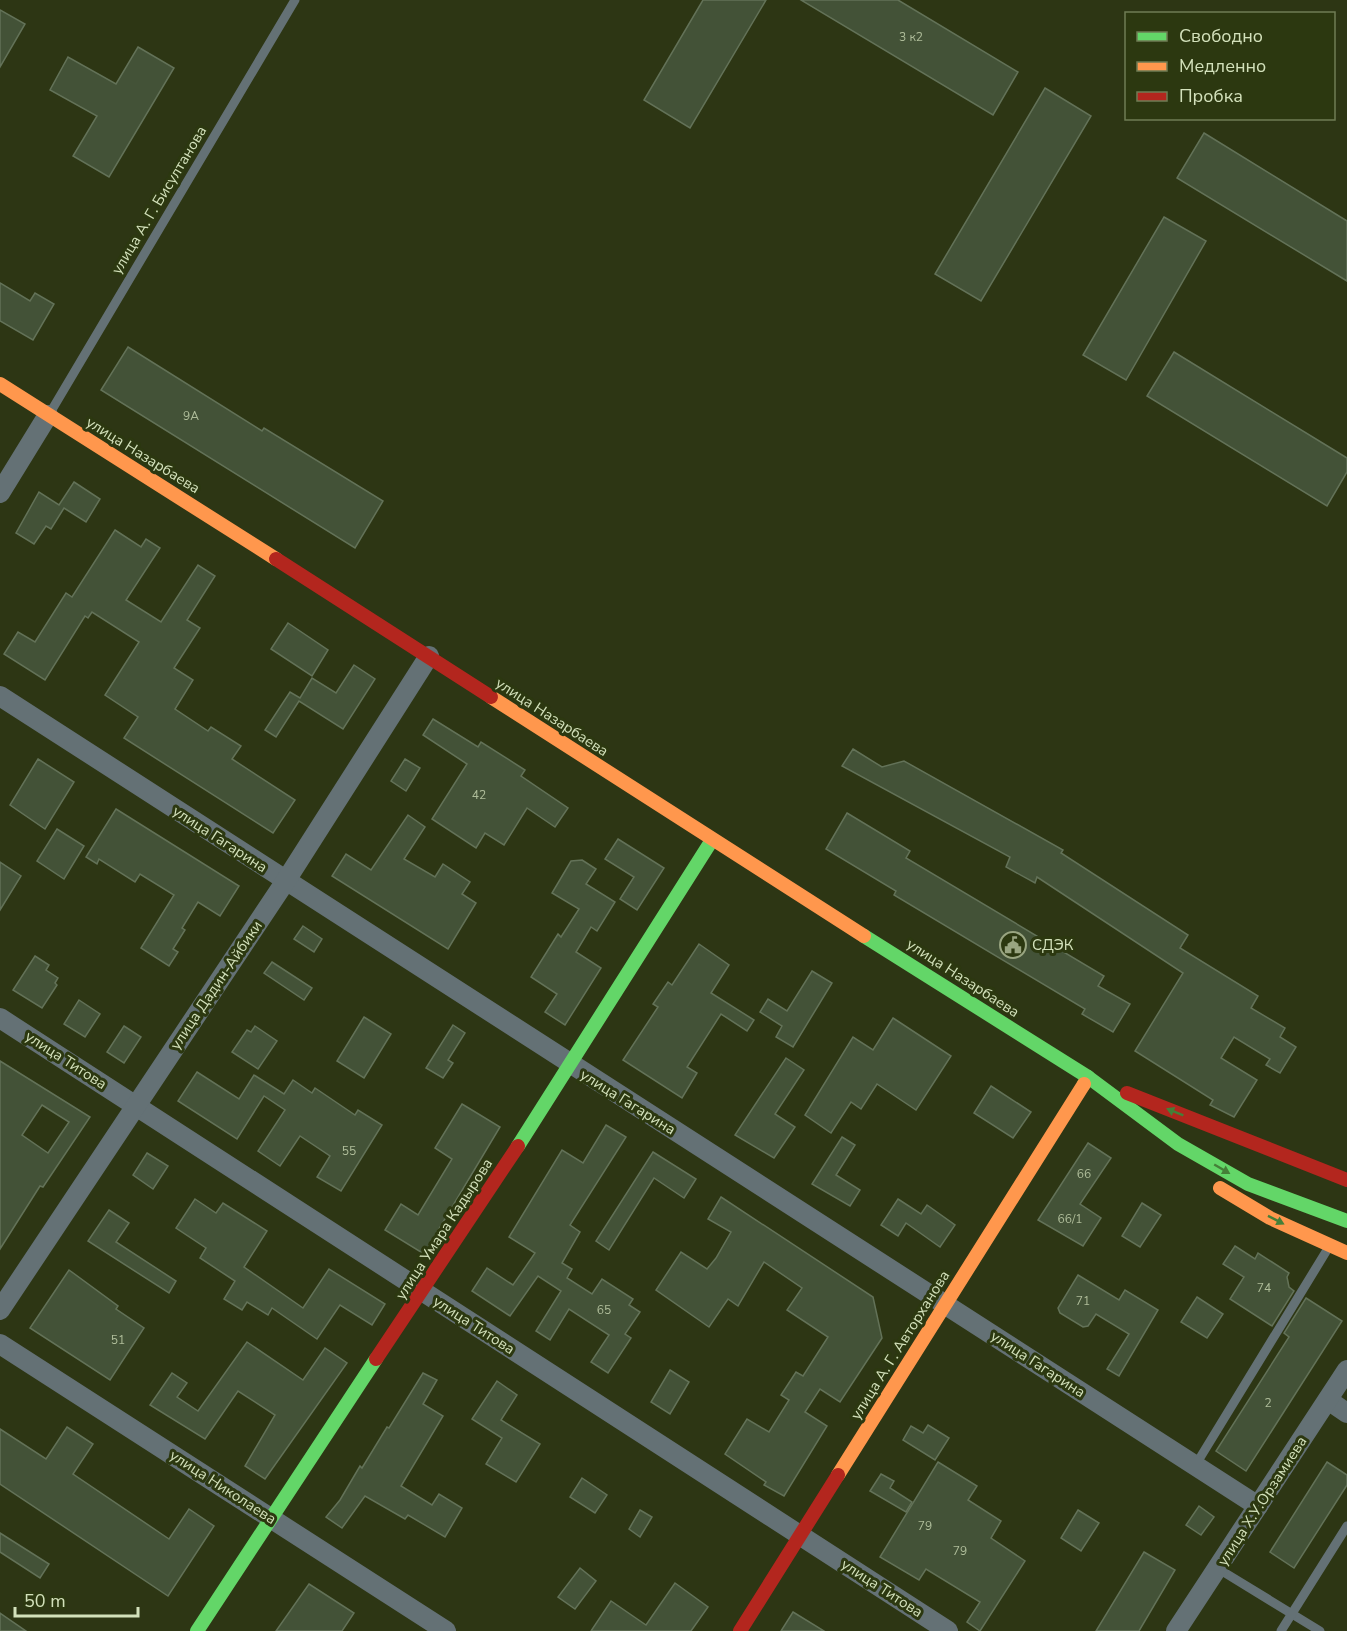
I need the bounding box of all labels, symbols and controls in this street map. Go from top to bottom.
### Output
legend [1125,12,1335,120]
text: Свободно [1179,24,1263,48]
house number: 3 к2 [899,29,923,45]
text: Медленно [1179,54,1266,78]
text: Пробка [1179,84,1243,108]
street label: улица А. Г. Бисултанова [107,122,211,278]
house number: 9А [183,408,199,424]
street label: улица Назарбаева [82,412,204,498]
street label: улица Назарбаева [492,673,612,761]
house number: 42 [472,787,486,803]
street label: улица Гагарина [169,801,271,877]
street label: улица Дадин-Айбики [165,917,267,1053]
public building icon: СДЭК [998,930,1028,960]
street label: улица Назарбаева [903,934,1023,1022]
place label: СДЭК [1032,935,1074,955]
street label: улица Титова [21,1026,111,1094]
street label: улица Гагарина [576,1065,680,1139]
one-way arrow [1166,1107,1184,1117]
house number: 55 [342,1143,356,1159]
street label: улица Умара Кадырова [391,1155,497,1303]
one-way arrow [1214,1164,1231,1174]
house number: 66 [1077,1166,1091,1182]
house number: 66/1 [1058,1211,1083,1227]
one-way arrow [1267,1215,1285,1225]
street label: улица А. Г. Авторханова [846,1267,954,1423]
house number: 74 [1257,1280,1271,1296]
street label: улица Титова [429,1291,519,1359]
house number: 71 [1076,1293,1090,1309]
house number: 65 [597,1302,611,1318]
street label: улица Гагарина [987,1326,1089,1402]
house number: 51 [111,1332,125,1348]
house number: 2 [1264,1395,1272,1411]
street label: улица Х.У.Орзамиева [1213,1432,1311,1570]
street label: улица Николаева [166,1445,280,1529]
house number: 79 [918,1518,932,1534]
house number: 79 [953,1543,967,1559]
street label: улица Титова [837,1554,927,1622]
scale bar [15,1580,138,1618]
text: 50 m [24,1589,66,1613]

